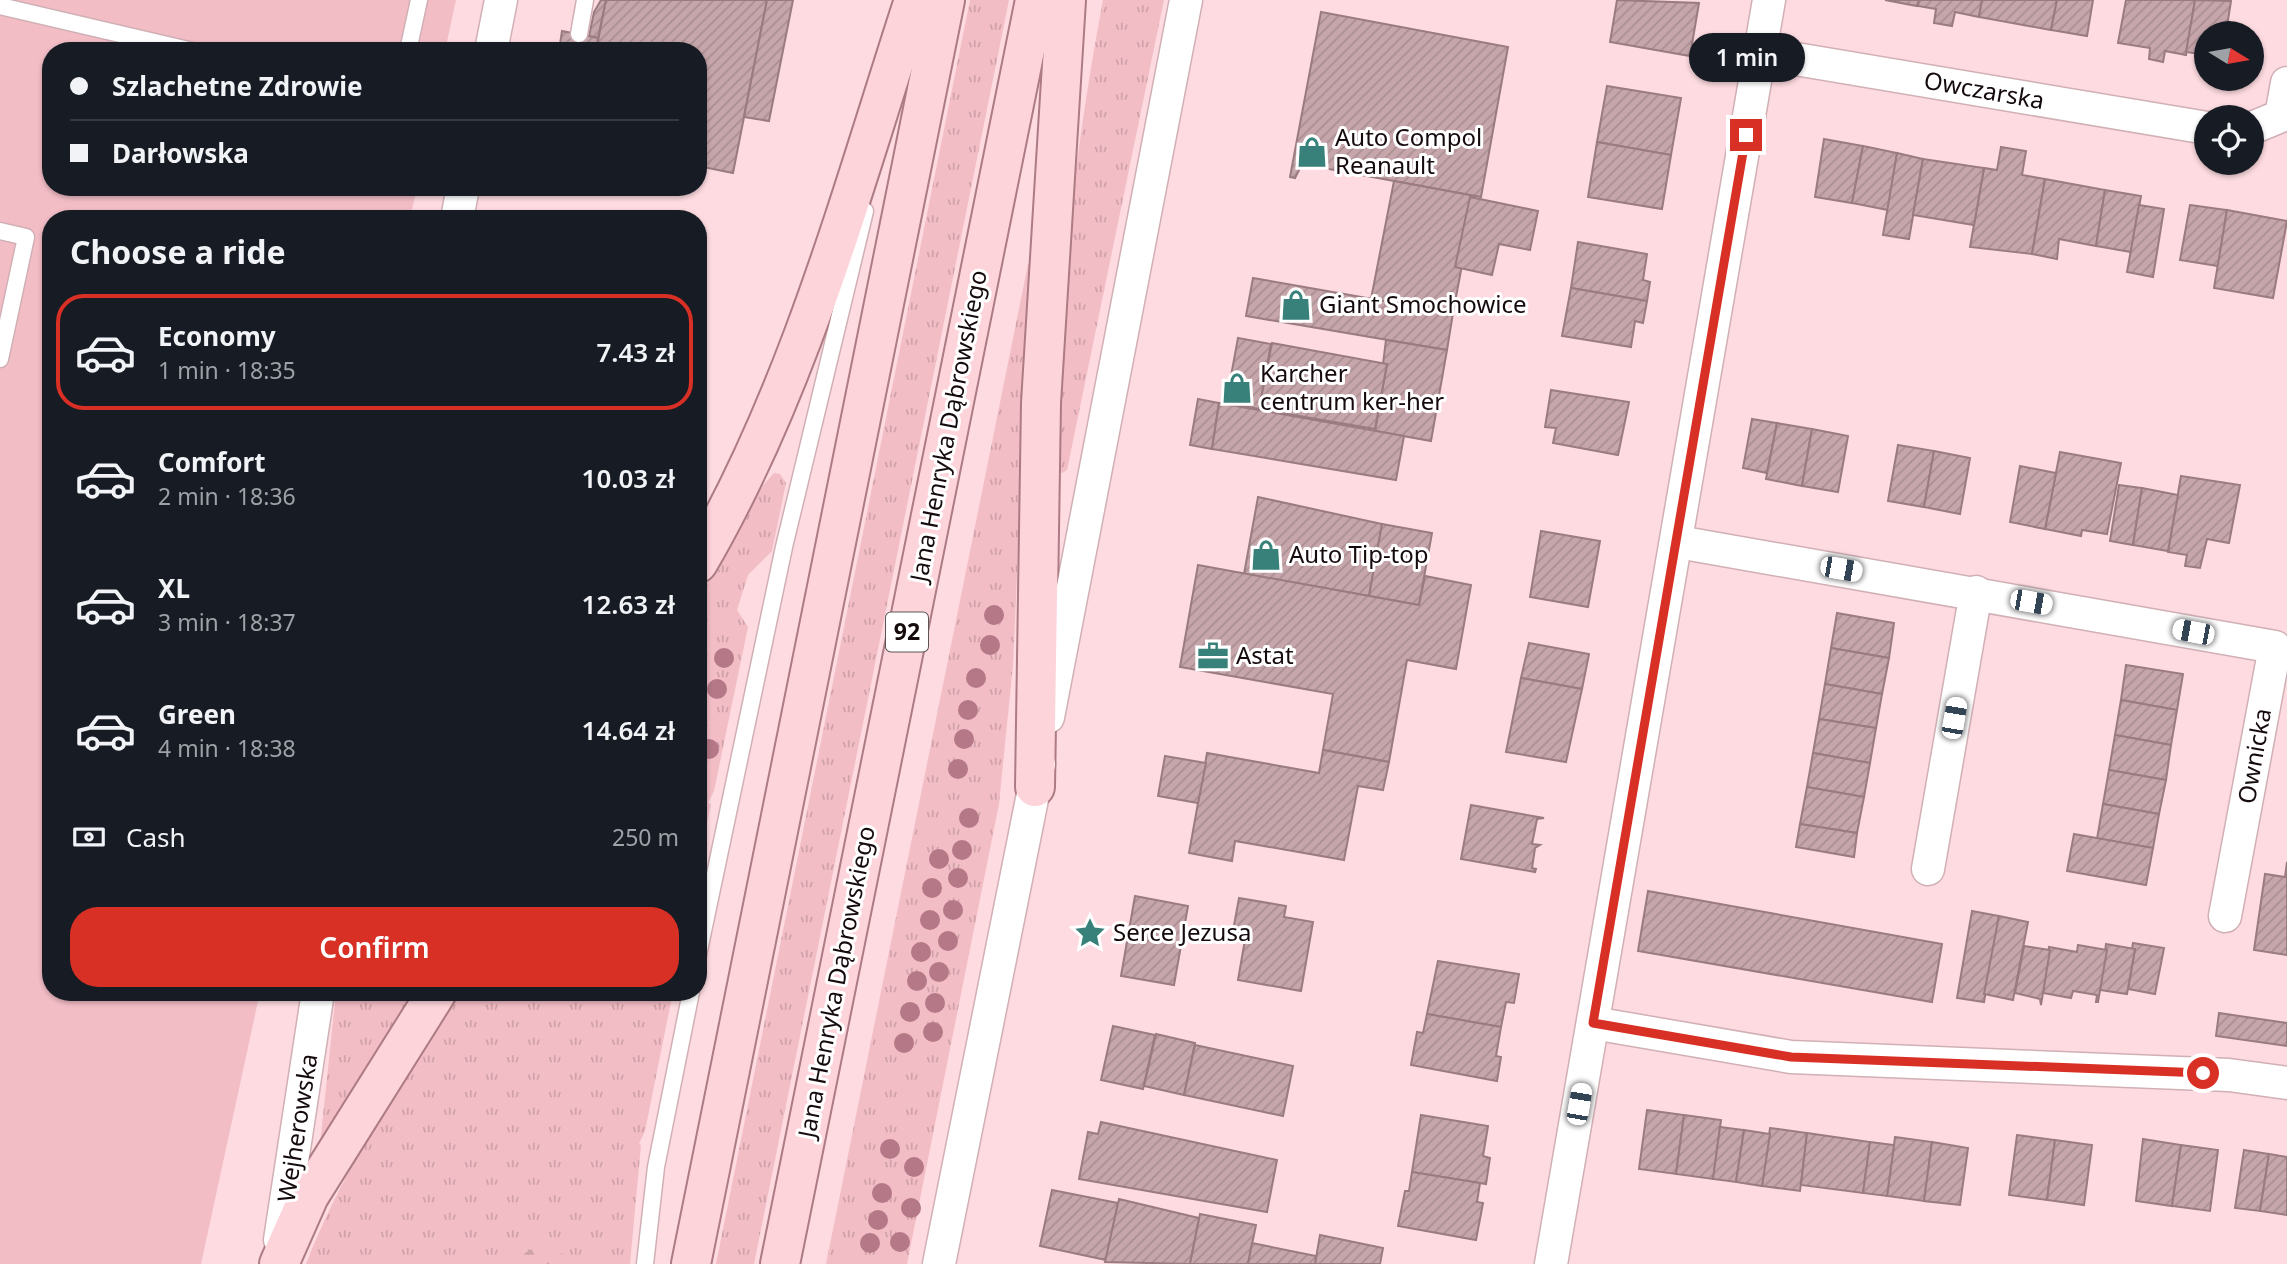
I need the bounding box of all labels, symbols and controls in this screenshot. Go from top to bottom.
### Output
north arrow [2194,21,2264,91]
map controls [2194,21,2264,175]
callout: 1 min [1688,33,1804,82]
text: 1 min [1716,41,1778,73]
street label: Owczarska [1922,63,2047,116]
text: Szlachetne Zdrowie [112,68,363,104]
button: locate [2194,105,2264,175]
route end [1730,119,1762,151]
place label: Auto Compol Reanault [1335,120,1482,181]
text: Darłowska [112,135,249,171]
shop icon: Auto Compol Reanault [1295,135,1329,169]
text: Choose a ride [70,230,286,273]
street label: Jana Henryka Dąbrowskiego [901,267,994,586]
place label: Giant Smochowice [1319,287,1527,320]
shop icon: Giant Smochowice [1279,288,1313,322]
text: Economy [158,318,276,354]
icon: car [74,321,137,384]
text: 7.43 zł [596,334,675,370]
text: 1 min · 18:35 [158,354,296,386]
place label: Karcher centrum ker-her [1260,356,1444,417]
shop icon: Karcher centrum ker-her [1220,371,1254,405]
text: Comfort [158,444,266,480]
icon: car [74,447,137,510]
text: 10.03 zł [582,460,675,496]
text: 2 min · 18:36 [158,480,296,512]
place label: Auto Tip-top [1289,537,1429,570]
shop icon: Auto Tip-top [1249,538,1283,572]
car [1819,555,1864,583]
text: XL [158,570,190,606]
icon: car [74,573,137,636]
text: 12.63 zł [582,586,675,622]
car [2009,588,2054,616]
text: 3 min · 18:37 [158,606,296,638]
road number: 92 [886,612,928,652]
car [2171,618,2216,646]
place label: Astat [1236,638,1294,671]
office icon: Astat [1196,639,1230,673]
car [1941,695,1968,741]
text: Green [158,696,236,732]
icon: car [74,699,137,762]
street label: Ownicka [2229,705,2278,806]
text: 14.64 zł [582,712,675,748]
text: 4 min · 18:38 [158,732,296,764]
icon: cash [70,818,108,856]
text: Cash [126,819,186,855]
text: 250 m [612,821,679,853]
street label: Jana Henryka Dąbrowskiego [789,823,882,1142]
button: Confirm [70,907,679,987]
place label: Serce Jezusa [1113,915,1251,948]
place icon: Serce Jezusa [1073,916,1107,950]
street label: Wejherowska [268,1051,325,1204]
route start [2187,1057,2219,1089]
car [1566,1081,1593,1127]

